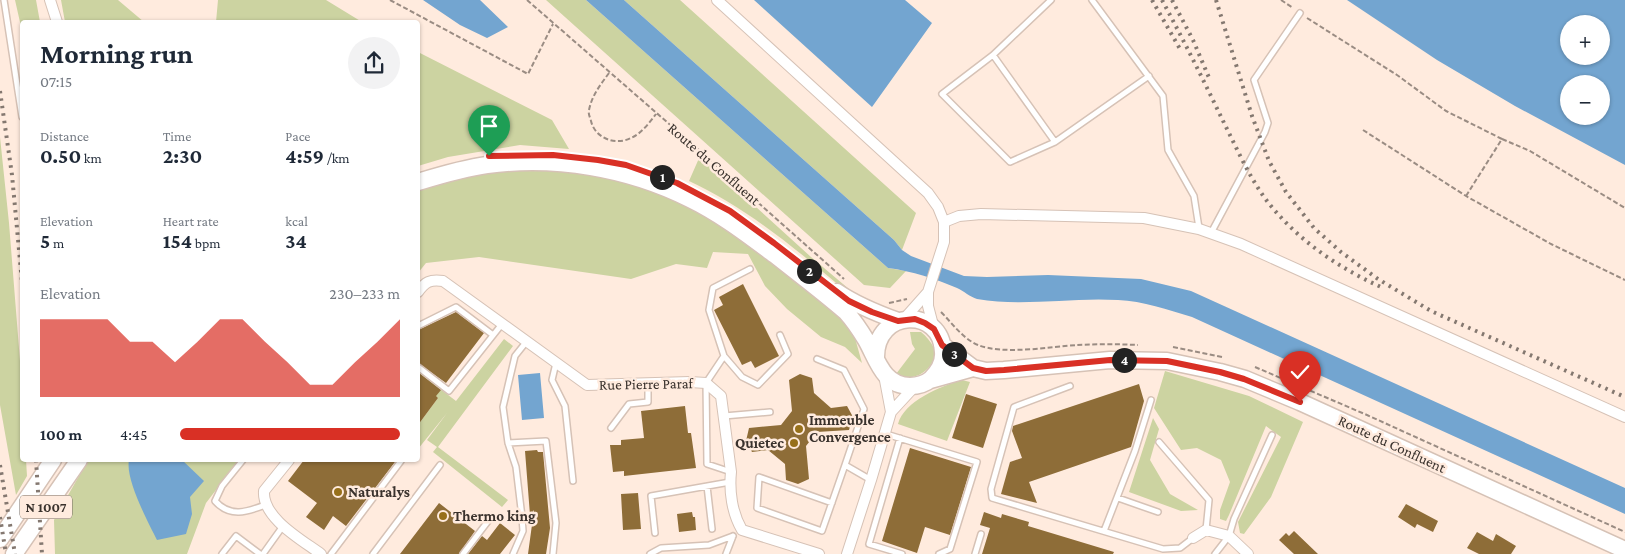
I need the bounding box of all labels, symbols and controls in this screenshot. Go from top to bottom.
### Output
map controls [1560,15,1610,125]
button: + [1560,15,1610,65]
button: share [348,37,400,89]
text: Morning run [40,38,193,69]
text: 07:15 [40,73,72,90]
button: − [1560,75,1610,125]
pin [468,105,510,156]
icon: arrive [475,112,503,140]
street label: Route du Confluent [665,120,764,209]
text: Distance [40,128,89,144]
text: Time [163,128,191,144]
text: Pace [285,128,311,144]
text: 0.50 [40,144,81,168]
text: 2:30 [163,144,202,168]
text: 4:59 [285,144,324,168]
text: km [81,150,102,166]
text: /km [324,150,350,166]
pin: 1 [650,164,674,190]
text: 1 [660,169,665,185]
text: Elevation [40,213,93,229]
text: Heart rate [163,213,219,229]
text: kcal [285,213,308,229]
text: 5 [40,229,50,253]
text: 154 [163,229,192,253]
text: 34 [285,229,307,253]
text: m [50,235,64,251]
text: bpm [192,235,221,251]
pin: 2 [796,258,822,284]
text: 2 [806,263,813,279]
text: Elevation [40,285,101,302]
text: 230–233 m [329,285,400,302]
pin: 3 [942,342,966,366]
text: 3 [951,346,958,362]
pin: 4 [1112,348,1136,372]
pin [1279,351,1321,402]
text: 4 [1121,352,1128,368]
icon: check [1286,358,1314,386]
street label: Rue Pierre Paraf [599,375,695,393]
place label: Immeuble Convergence [809,412,891,445]
street label: Route du Confluent [1336,412,1449,476]
marker: Immeuble Convergence [793,423,805,435]
text: 100 m [40,426,82,443]
text: 4:45 [120,426,147,443]
place label: Quietec [735,435,784,451]
marker: Quietec [788,437,800,449]
place label: Naturalys [348,484,410,500]
marker: Naturalys [332,486,344,498]
road number: N 1007 [20,496,72,518]
place label: Thermo king [453,508,536,524]
marker: Thermo king [437,510,449,522]

